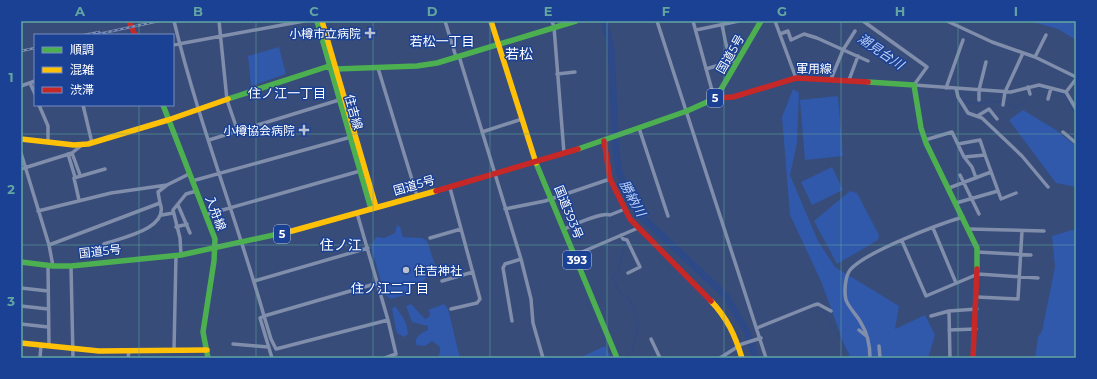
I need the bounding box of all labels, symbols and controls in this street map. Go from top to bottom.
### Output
text: A [74,3,86,19]
text: B [193,3,203,19]
text: C [309,3,319,19]
text: D [427,3,438,19]
text: E [544,3,553,19]
text: F [662,3,670,19]
text: G [777,3,787,19]
text: H [895,3,905,19]
text: I [1014,3,1018,19]
place label: 小樽市立病院 [289,26,361,41]
marker: 小樽市立病院 [364,27,376,39]
water label: 潮見台川 [855,30,909,73]
street label: 国道5号 [713,32,747,76]
district label: 若松一丁目 [409,33,475,49]
legend [34,34,174,106]
text: 順調 [70,42,94,57]
district label: 若松 [505,45,533,63]
street label: 軍用線 [796,61,832,76]
text: 混雑 [70,62,94,77]
text: 1 [8,69,14,85]
text: 渋滞 [70,82,94,97]
district label: 住ノ江一丁目 [248,85,326,101]
road number: 5 [707,89,723,107]
street label: 住吉線 [342,93,366,131]
place label: 小樽協会病院 [223,123,295,138]
marker: 小樽協会病院 [298,124,310,136]
street label: 国道5号 [391,172,437,198]
water label: 勝納川 [617,177,650,221]
text: 2 [7,181,15,197]
street label: 国道393号 [551,183,587,241]
street label: 入舟線 [203,194,229,232]
road number: 5 [274,225,290,243]
district label: 住ノ江 [320,236,362,254]
street label: 国道5号 [78,241,122,261]
road number: 393 [563,251,591,269]
place label: 住吉神社 [414,263,462,278]
marker: 住吉神社 [401,265,411,275]
district label: 住ノ江二丁目 [351,280,429,296]
text: 3 [6,293,15,309]

